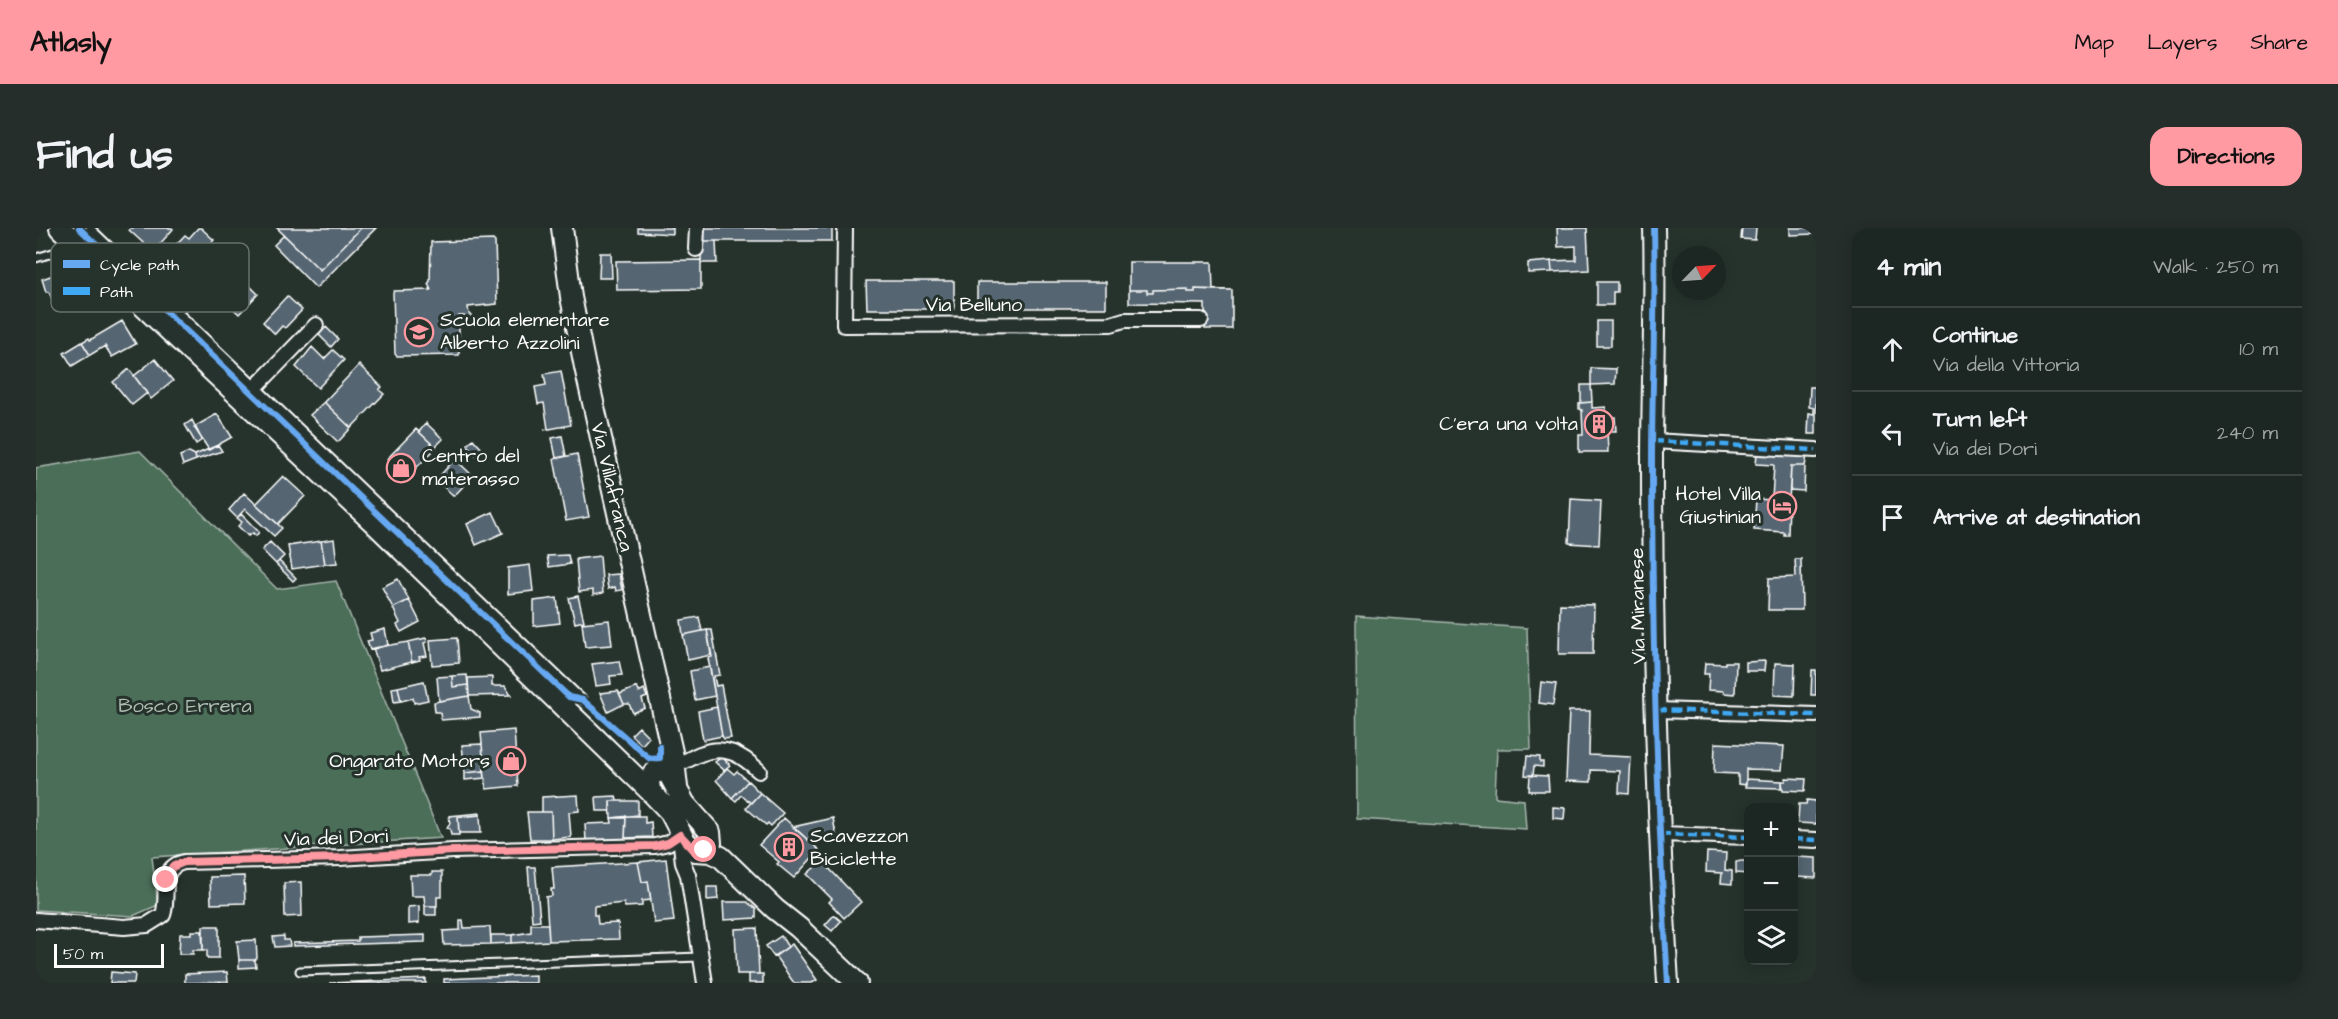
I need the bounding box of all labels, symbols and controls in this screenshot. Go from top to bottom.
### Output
text: Atlasly [30,23,112,62]
text: Map [2074,28,2114,57]
text: Layers [2147,28,2217,57]
text: Share [2250,28,2308,57]
text: Find us [36,127,173,185]
button: Directions [2150,127,2302,186]
legend [51,243,249,312]
north arrow [1672,246,1726,300]
text: 4 min [1876,249,1941,285]
text: Walk · 250 m [2153,253,2278,281]
text: Cycle path [100,254,179,277]
text: Path [100,281,133,303]
street label: Via Belluno [926,291,1022,319]
place label: Scuola elementare Alberto Azzolini [440,306,610,357]
school or university icon: Scuola elementare Alberto Azzolini [403,316,435,348]
text: Continue [1933,320,2018,351]
icon: ahead [1876,333,1909,366]
text: 10 m [2239,335,2278,363]
text: Via della Vittoria [1933,351,2080,379]
text: Turn left [1933,404,2027,435]
building icon: C'era una volta [1583,408,1615,440]
place label: C'era una volta [1439,410,1578,438]
icon: left [1876,417,1909,450]
text: 240 m [2217,419,2278,447]
street label: Via Villafranca [584,420,640,554]
text: Via dei Dori [1933,435,2037,463]
place label: Centro del materasso [422,442,520,493]
shop icon: Centro del materasso [385,452,417,484]
place label: Hotel Villa Giustinian [1676,480,1761,531]
hotel icon: Hotel Villa Giustinian [1766,490,1798,522]
icon: arrive [1876,501,1909,534]
text: Arrive at destination [1933,502,2140,533]
street label: Via Miranese [1623,547,1653,664]
park label: Bosco Errera [118,692,252,720]
shop icon: Ongarato Motors [495,745,527,777]
place label: Ongarato Motors [329,747,490,776]
map controls [1744,803,1798,965]
button: + [1744,803,1798,857]
street label: Via dei Dori [283,822,389,854]
place label: Scavezzon Biciclette [810,822,908,873]
building icon: Scavezzon Biciclette [773,831,805,863]
route start [690,836,716,862]
button: − [1744,857,1798,911]
route end [152,866,178,892]
button: layers [1744,911,1798,965]
scale bar [54,941,164,968]
text: 50 m [63,943,103,965]

